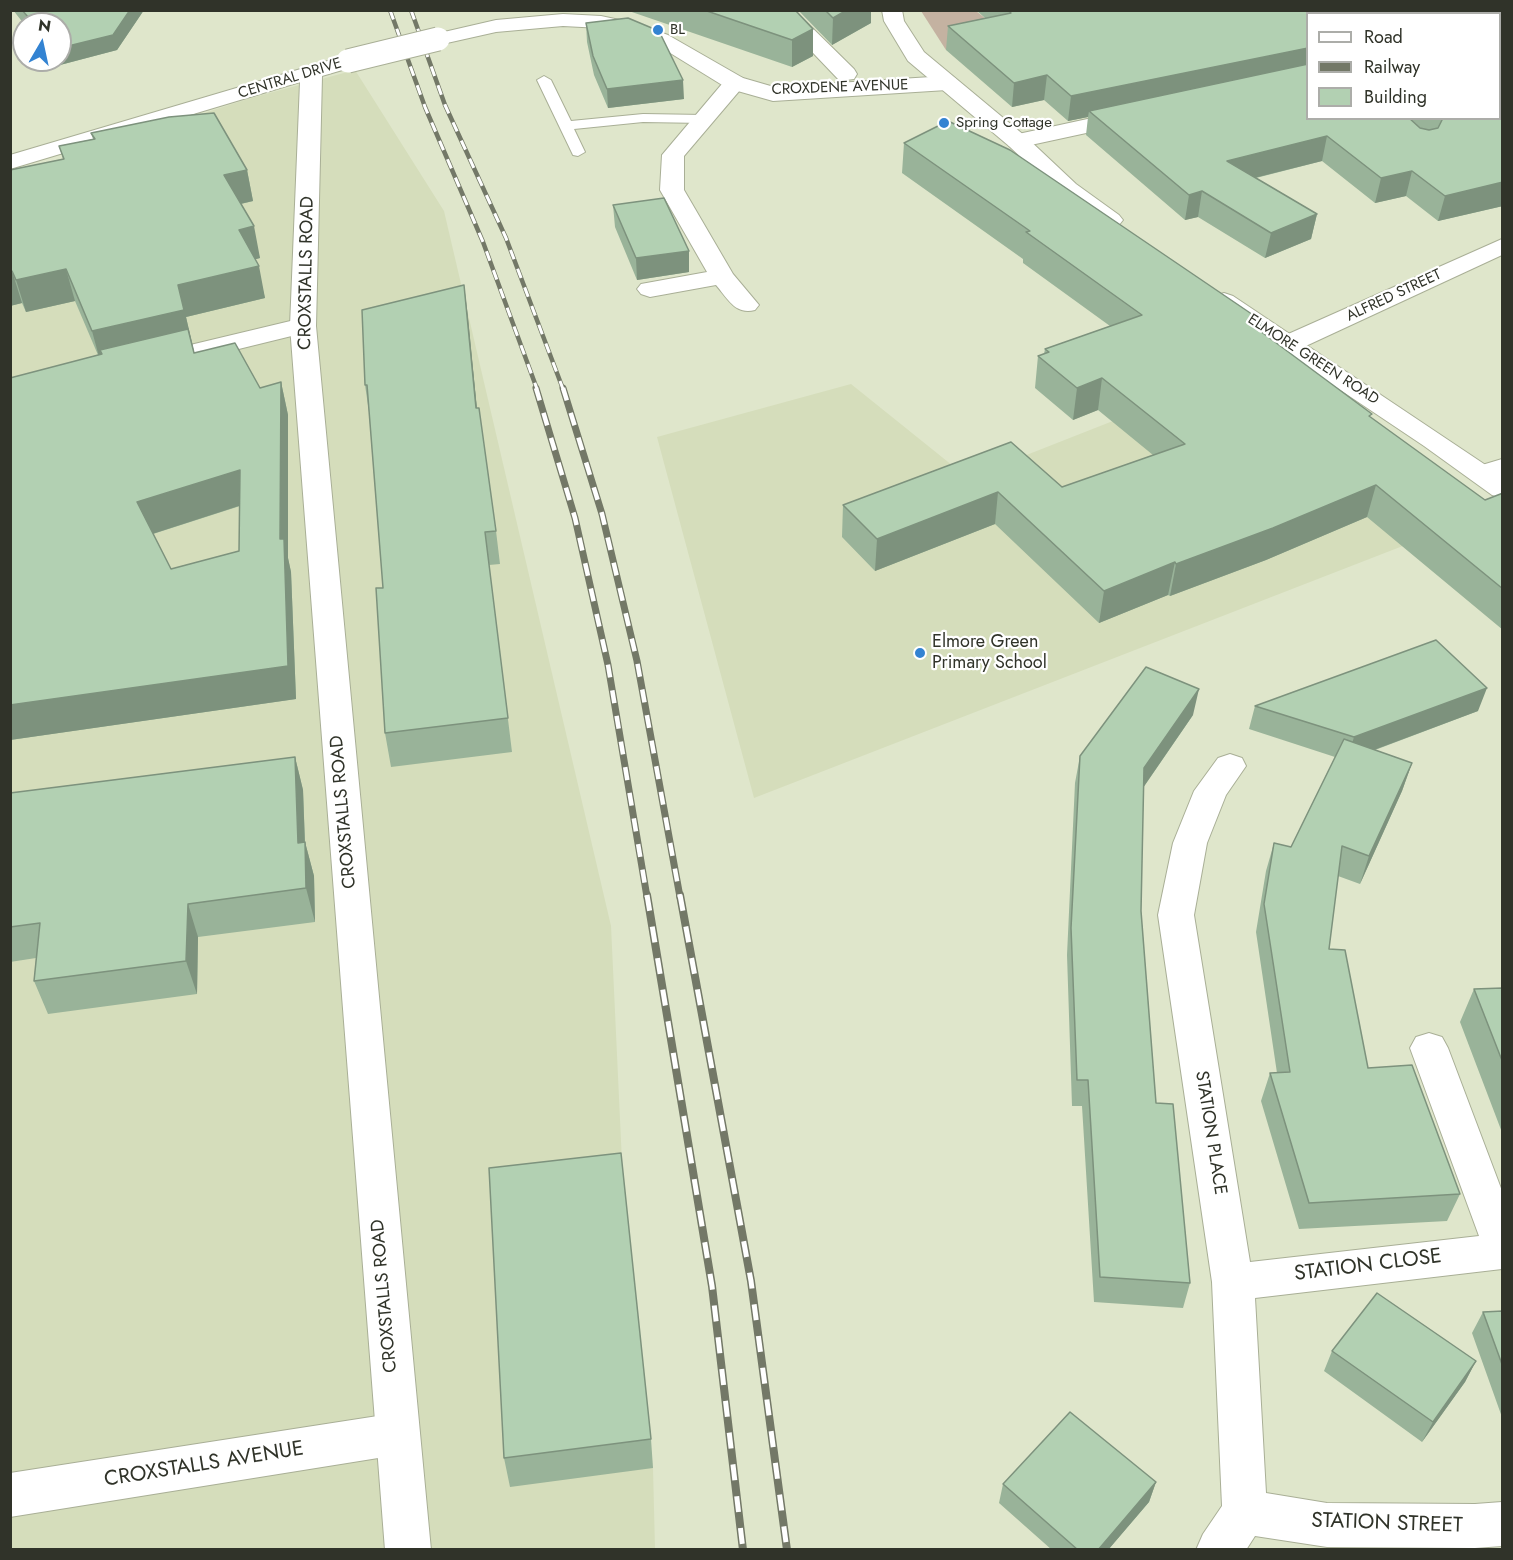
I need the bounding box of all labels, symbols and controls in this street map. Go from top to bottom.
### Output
north arrow [12,12,72,72]
legend [1306,12,1501,120]
text: N [37,13,53,38]
place label: BL [670,21,685,39]
marker: BL [651,23,665,37]
text: Road [1364,24,1403,50]
text: Railway [1364,54,1420,80]
street label: CENTRAL DRIVE [236,55,344,103]
street label: CROXDENE AVENUE [771,77,909,99]
text: Building [1364,84,1427,110]
place label: Spring Cottage [956,114,1052,132]
marker: Spring Cottage [937,116,951,130]
street label: CROXSTALLS ROAD [295,196,319,350]
street label: ALFRED STREET [1344,266,1444,326]
street label: ELMORE GREEN ROAD [1244,311,1382,409]
place label: Elmore Green Primary School [932,632,1047,674]
marker: Elmore Green Primary School [913,646,927,660]
street label: CROXSTALLS ROAD [327,734,361,890]
street label: STATION PLACE [1190,1069,1230,1197]
street label: CROXSTALLS ROAD [368,1218,402,1374]
street label: STATION CLOSE [1293,1244,1443,1288]
street label: CROXSTALLS AVENUE [102,1437,306,1493]
street label: STATION STREET [1311,1509,1463,1539]

